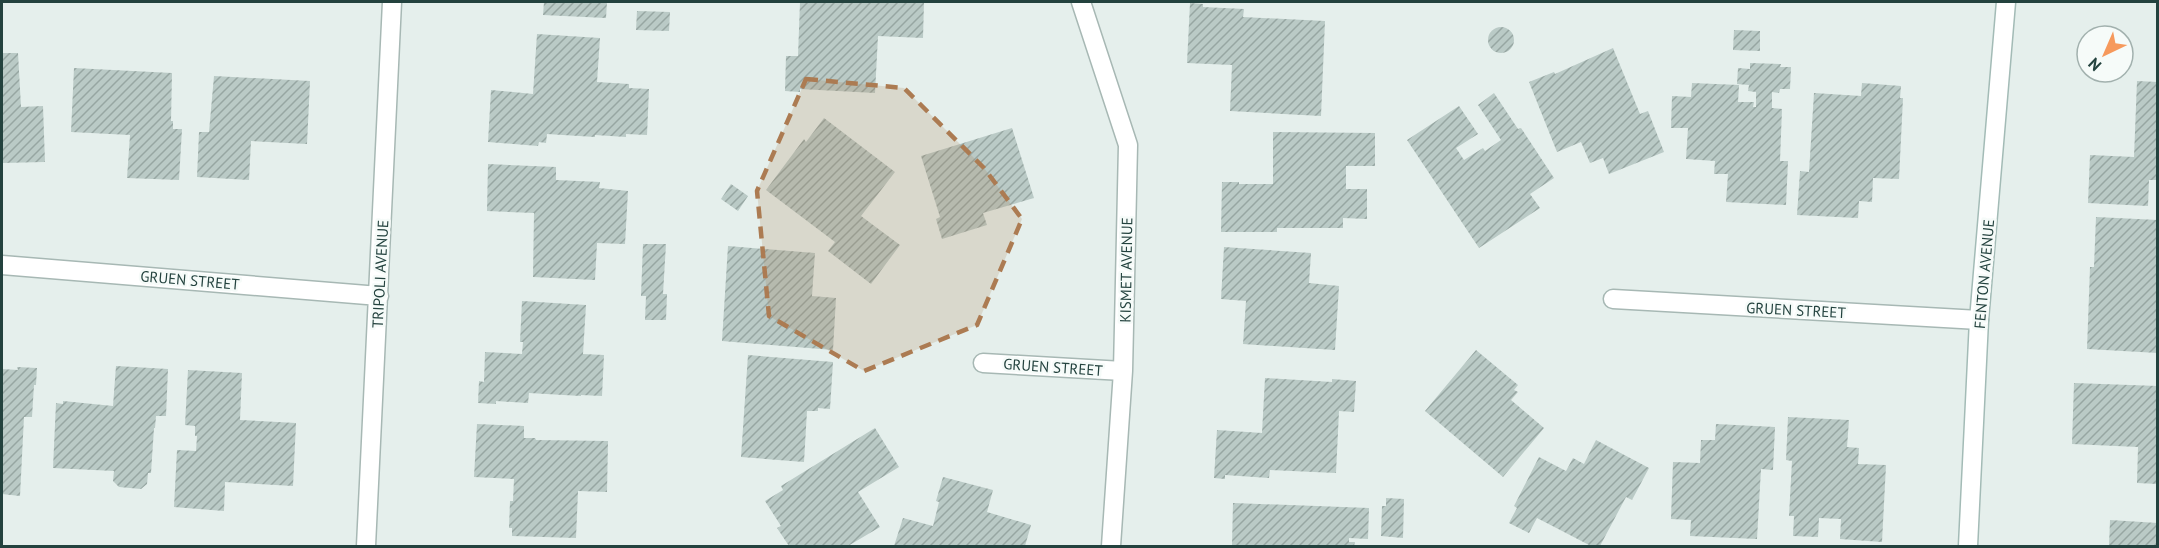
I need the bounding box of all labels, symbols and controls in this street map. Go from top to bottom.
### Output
north arrow [2075,24,2135,84]
text: N [2084,54,2105,76]
street label: KISMET AVENUE [1116,217,1136,323]
street label: FENTON AVENUE [1970,218,1998,330]
street label: TRIPOLI AVENUE [368,219,392,329]
street label: GRUEN STREET [140,266,241,294]
street label: GRUEN STREET [1746,298,1847,322]
street label: GRUEN STREET [1003,354,1104,380]

